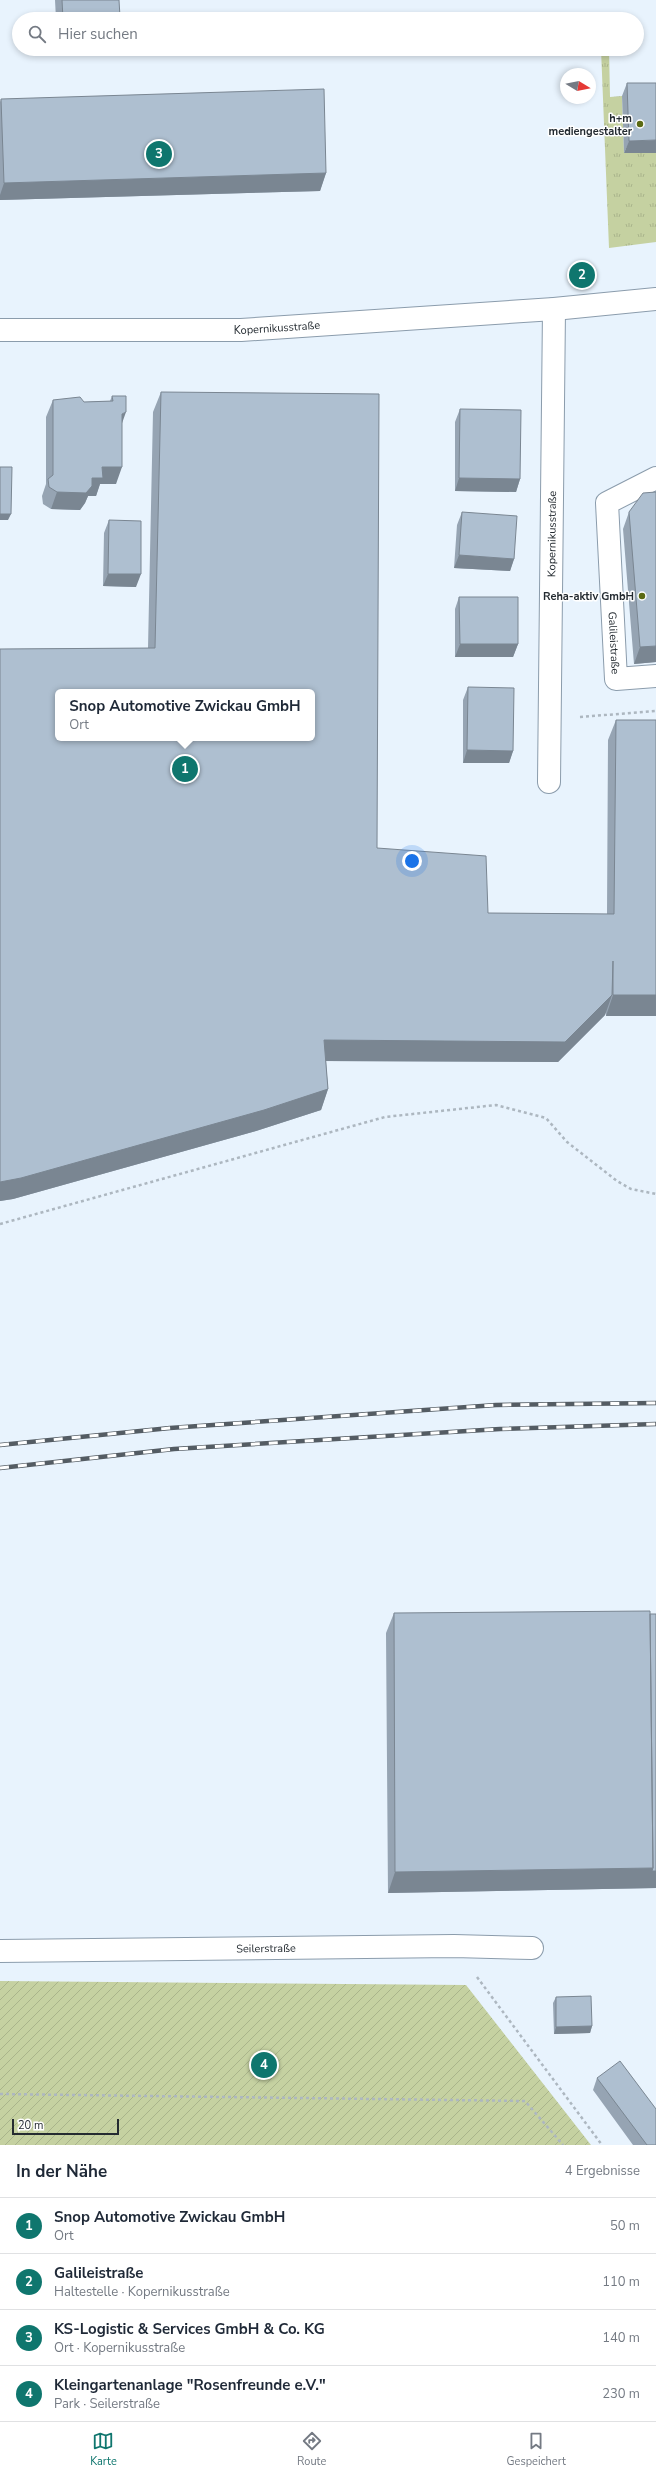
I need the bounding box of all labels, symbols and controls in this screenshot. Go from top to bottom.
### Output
search box [12,12,644,56]
icon: search [26,23,48,45]
text: Hier suchen [58,24,138,44]
north arrow [560,68,596,104]
place label: h+m mediengestalter [549,111,633,139]
marker: h+m mediengestalter [635,119,645,129]
pin: 3 [146,139,172,169]
pin: 2 [569,260,595,290]
street label: Kopernikusstraße [234,318,321,338]
street label: Kopernikusstraße [544,491,560,577]
place label: Reha-aktiv GmbH [543,589,634,604]
marker: Reha-aktiv GmbH [637,591,647,601]
street label: Galileistraße [605,611,623,675]
popup [55,689,315,741]
text: Snop Automotive Zwickau GmbH [69,696,301,716]
text: Ort [69,716,89,734]
pin: 1 [172,754,198,784]
your location [402,851,422,871]
street label: Seilerstraße [236,1941,296,1956]
pin: 4 [251,2050,277,2080]
scale bar [12,2117,119,2136]
text: 20 m [18,2118,43,2133]
text: In der Nähe [16,2160,107,2183]
text: 4 Ergebnisse [565,2162,640,2180]
text: Snop Automotive Zwickau GmbH [54,2207,285,2227]
text: 1 [25,2217,33,2235]
text: 50 m [610,2217,640,2235]
text: Ort [54,2227,74,2245]
text: Galileistraße [54,2263,143,2283]
text: 2 [25,2273,33,2291]
text: 110 m [602,2273,640,2291]
text: Haltestelle · Kopernikusstraße [54,2283,230,2301]
text: KS-Logistic & Services GmbH & Co. KG [54,2319,325,2339]
text: 3 [25,2329,33,2347]
text: 140 m [602,2329,640,2347]
text: Ort · Kopernikusstraße [54,2339,185,2357]
text: Kleingartenanlage "Rosenfreunde e.V." [54,2375,326,2395]
text: 4 [25,2385,33,2403]
text: 230 m [602,2385,640,2403]
text: Park · Seilerstraße [54,2395,160,2413]
tab: Karte [90,2430,117,2469]
tab: Route [297,2430,326,2469]
tab: Gespeichert [507,2430,566,2469]

